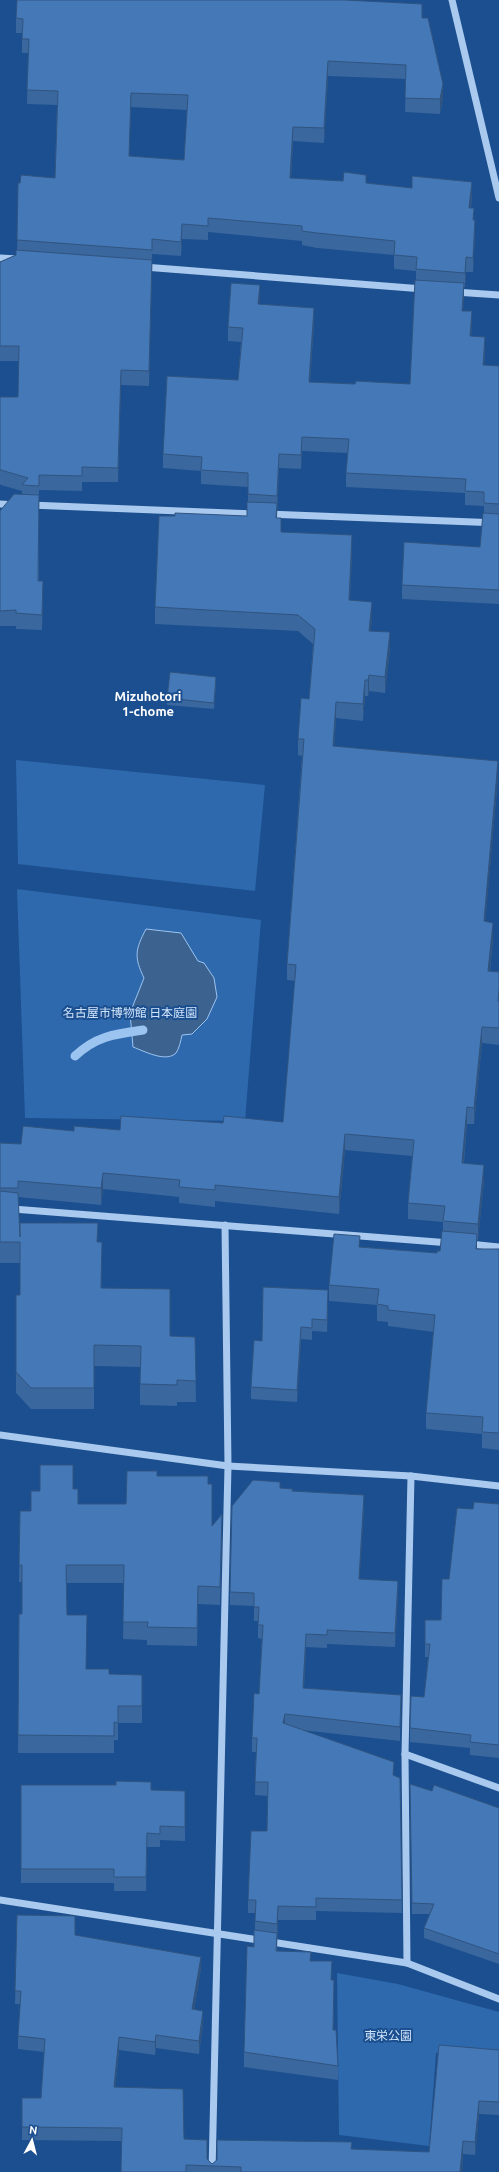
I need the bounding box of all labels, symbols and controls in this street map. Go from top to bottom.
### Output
district label: Mizuhotori 1-chome [115,689,181,718]
park label: 名古屋市博物館 日本庭園 [63,1006,197,1019]
park label: 東栄公園 [364,2029,412,2042]
north arrow [12,2120,52,2160]
text: N [28,2124,38,2137]

